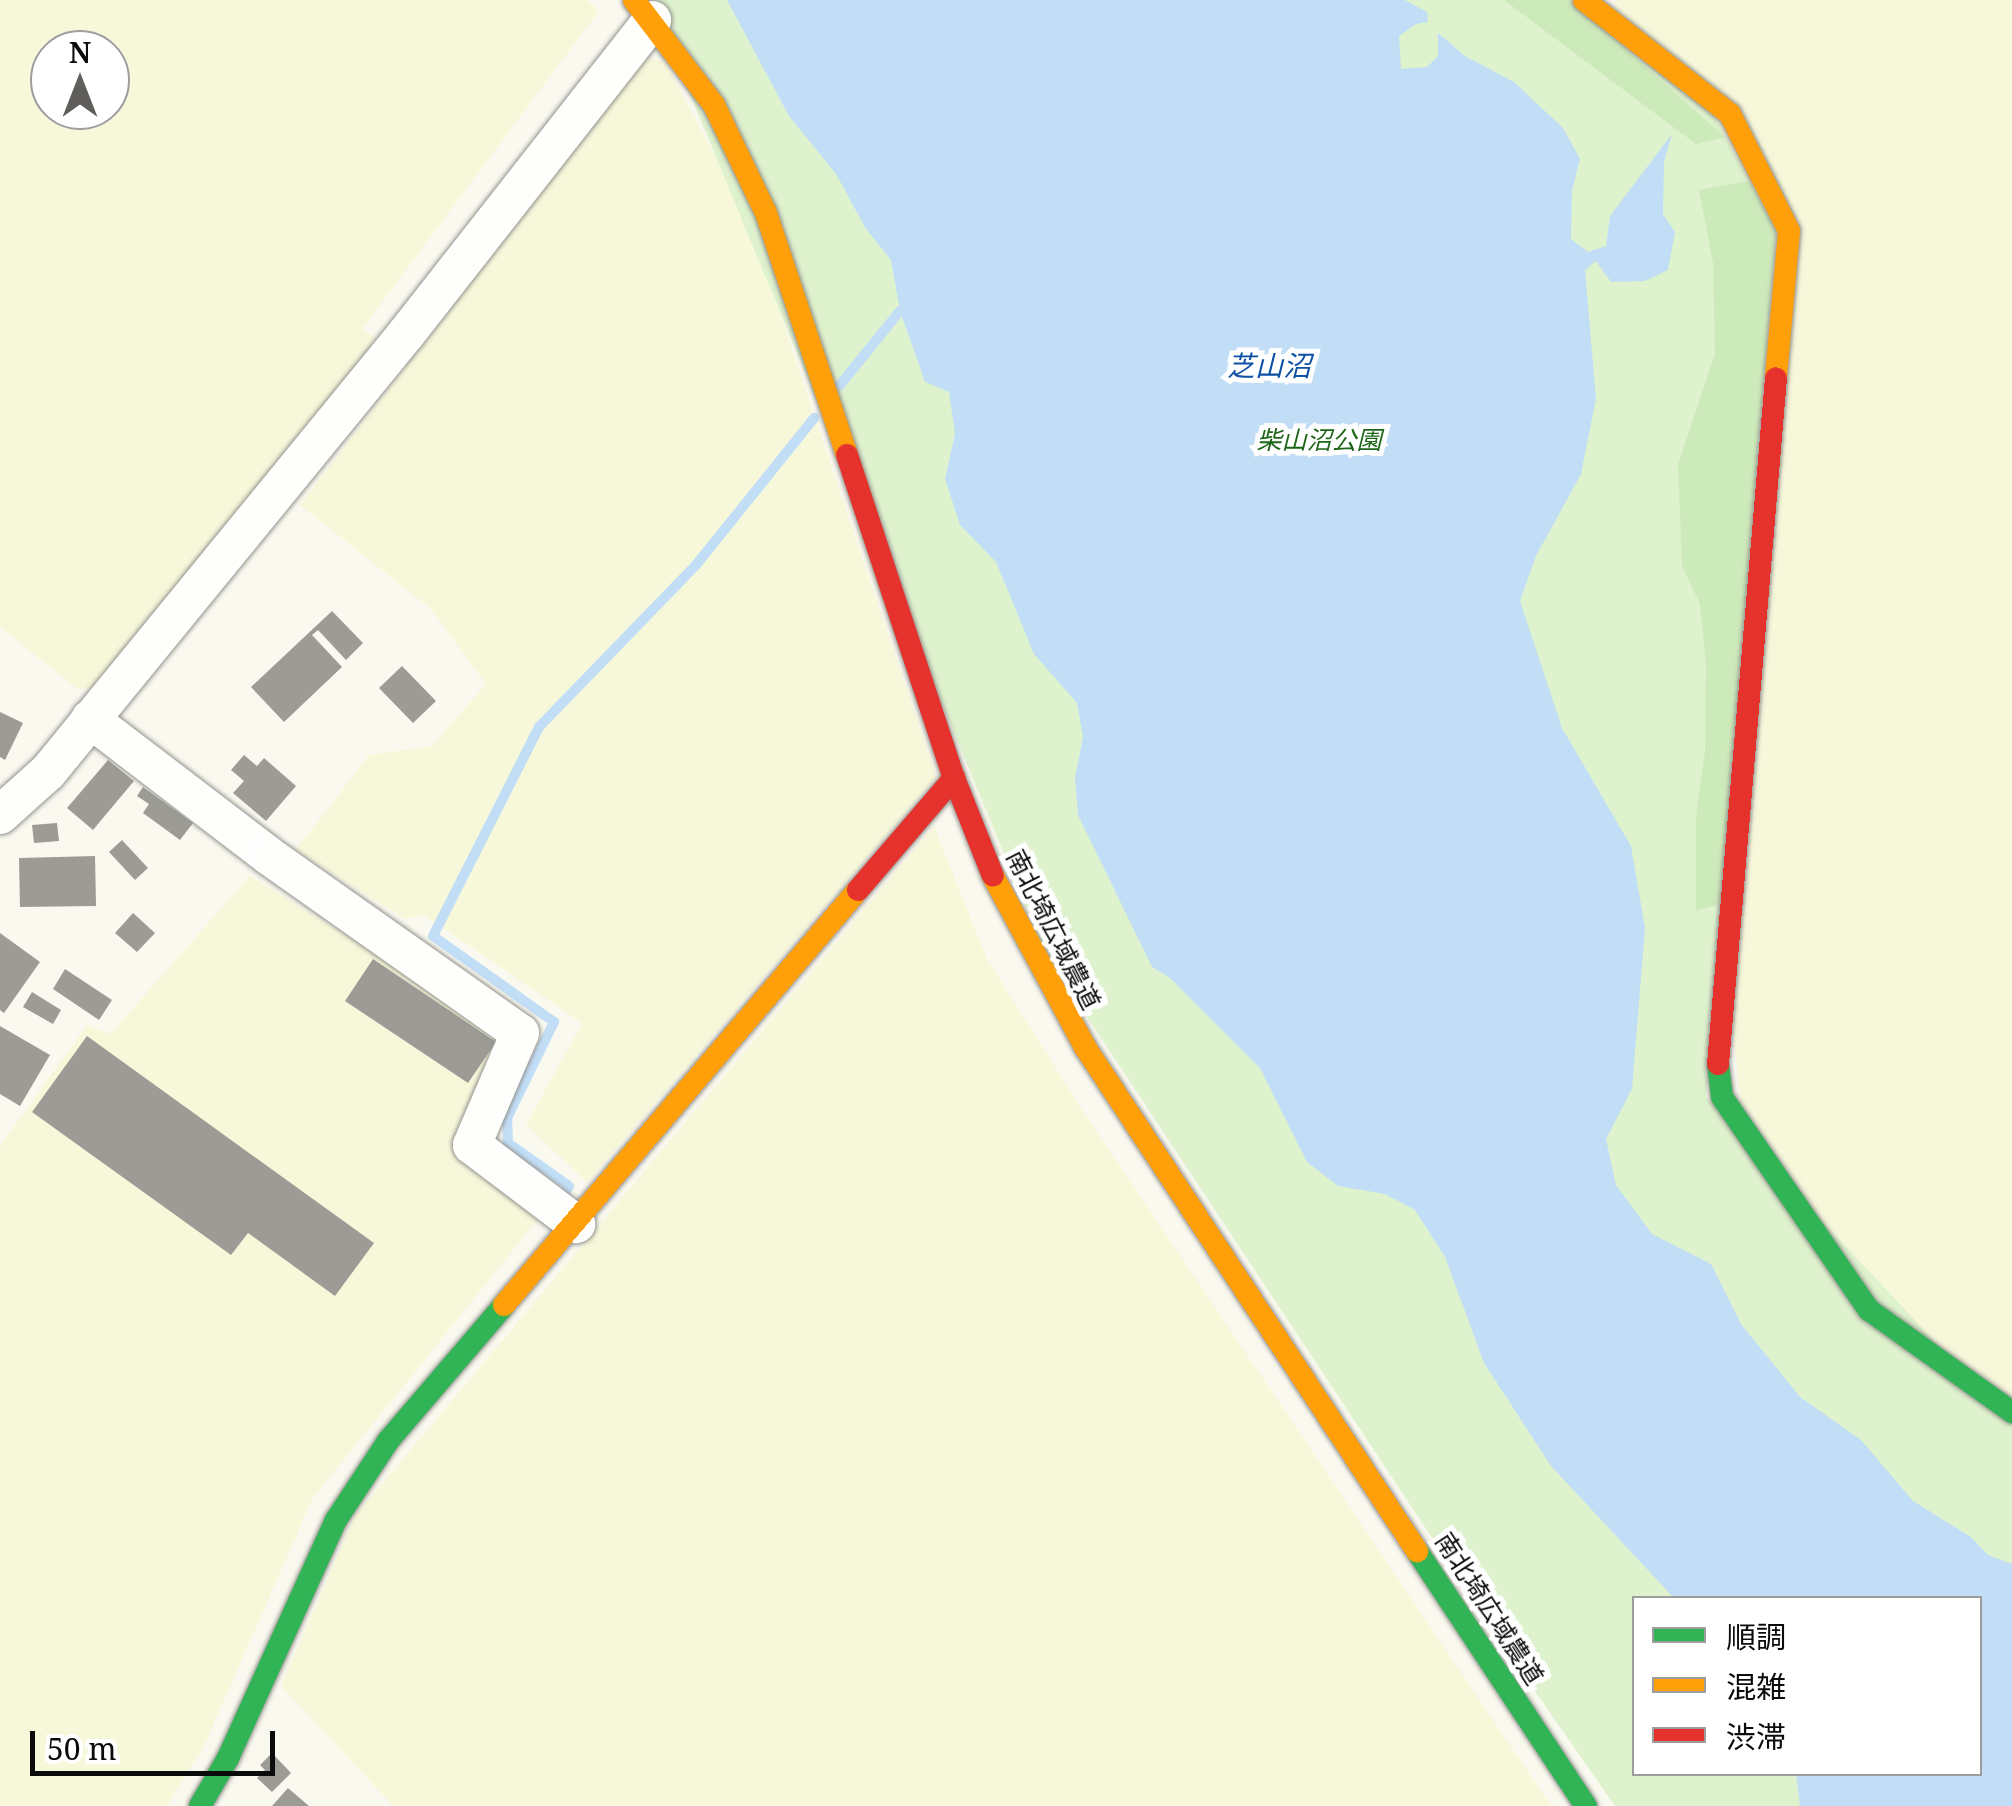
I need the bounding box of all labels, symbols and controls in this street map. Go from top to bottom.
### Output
north arrow [30,30,130,130]
text: N [69,33,91,71]
water label: 芝山沼 [1227,348,1311,382]
park label: 柴山沼公園 [1257,424,1381,454]
street label: 南北埼広域農道 [1001,844,1107,1014]
street label: 南北埼広域農道 [1430,1526,1550,1690]
legend [1632,1596,1982,1776]
text: 順調 [1726,1616,1786,1657]
text: 混雑 [1726,1666,1786,1707]
scale bar [35,1711,280,1773]
text: 渋滞 [1726,1716,1786,1757]
text: 50 m [47,1728,117,1769]

